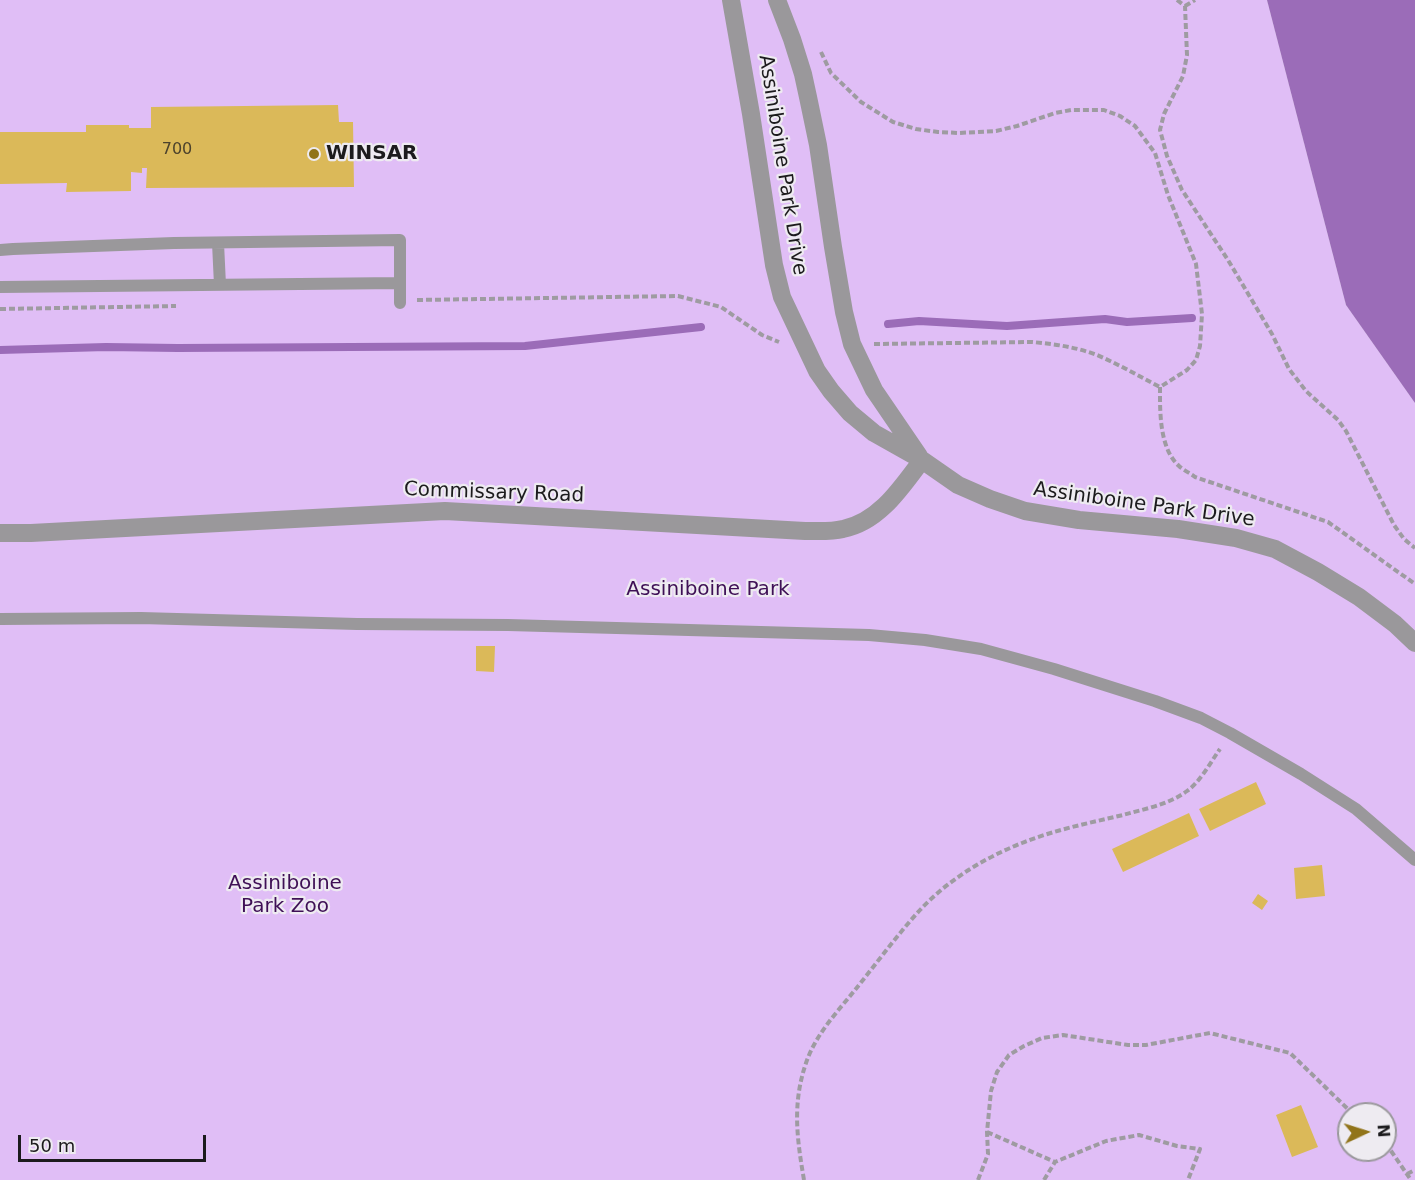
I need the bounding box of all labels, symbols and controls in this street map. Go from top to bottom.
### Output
street label: Assiniboine Park Drive [753,53,811,277]
house number: 700 [162,140,192,160]
place label: WINSAR [326,142,418,166]
marker: WINSAR [307,147,321,161]
street label: Commissary Road [403,478,585,508]
street label: Assiniboine Park Drive [1032,478,1256,532]
park label: Assiniboine Park [626,578,790,602]
park label: Assiniboine Park Zoo [228,872,342,919]
north arrow [1337,1102,1397,1162]
scale bar [21,1123,208,1161]
text: N [1374,1123,1393,1138]
text: 50 m [29,1135,75,1156]

